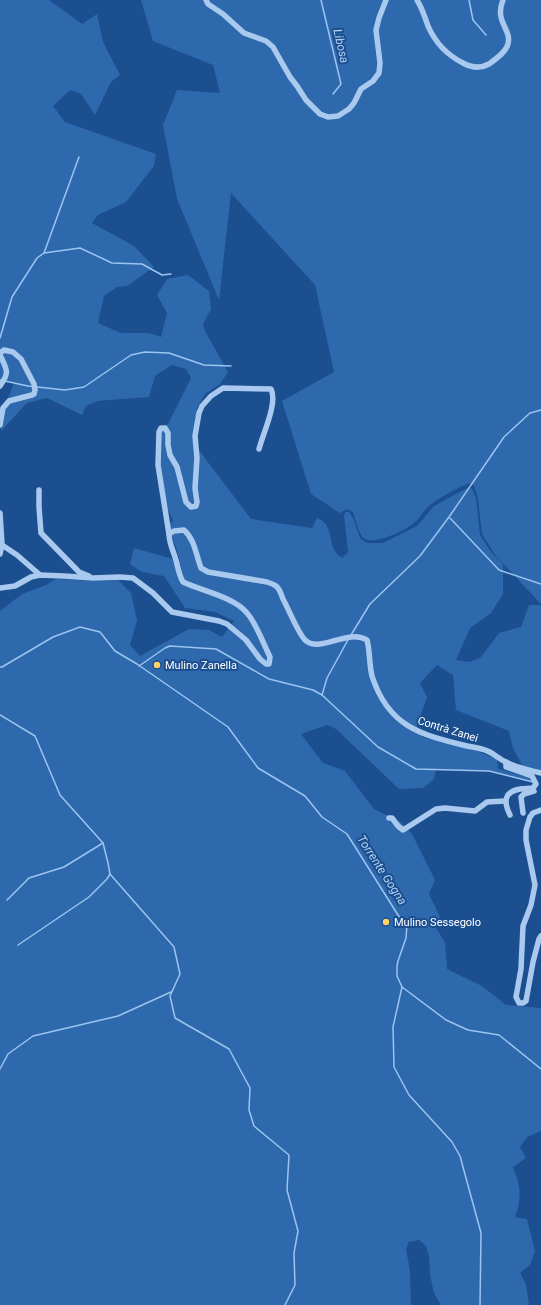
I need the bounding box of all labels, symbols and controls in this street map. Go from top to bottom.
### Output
water label: Libosa [330,28,352,64]
place label: Mulino Zanella [165,659,237,672]
marker: Mulino Zanella [152,660,162,670]
street label: Contrà Zanei [416,714,480,745]
water label: Torrente Gogna [354,833,410,907]
place label: Mulino Sessegolo [394,916,481,929]
marker: Mulino Sessegolo [381,917,391,927]

